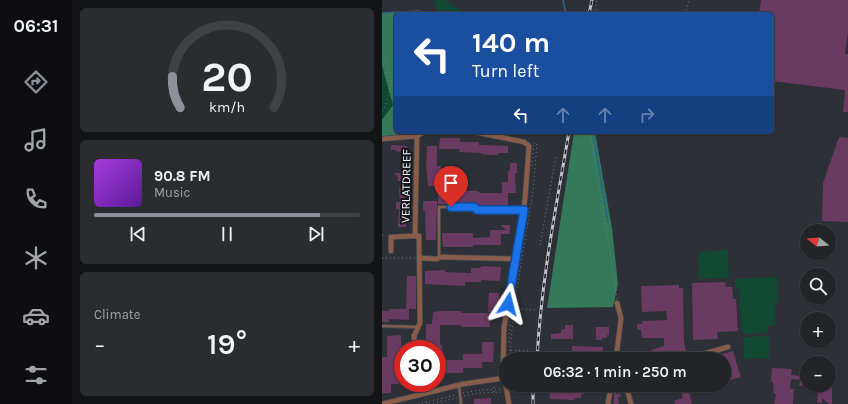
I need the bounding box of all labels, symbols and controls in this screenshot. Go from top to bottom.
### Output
text: 06:31 [14,15,58,37]
text: 140 m [472,26,550,59]
icon: left [406,28,458,80]
text: 20 [201,53,253,101]
text: Turn left [472,60,540,82]
icon: directions [22,68,50,96]
text: km/h [209,99,245,116]
icon: left [510,104,532,126]
icon: ahead [552,104,574,126]
icon: ahead [594,104,616,126]
icon: right [636,104,658,126]
icon: music [22,126,50,154]
street label: VERLATDREEF [398,149,414,223]
pin [434,166,468,207]
text: 90.8 FM [154,167,211,185]
icon: arrive [440,172,462,194]
icon: phone [22,185,50,213]
text: Music [154,185,190,200]
icon: previous [127,223,149,245]
icon: pause [216,223,238,245]
icon: next [305,223,327,245]
north arrow [800,224,836,260]
map controls [800,224,836,392]
icon: climate [22,244,50,272]
button: search [800,268,836,304]
position arrow [487,283,529,325]
icon: car [22,302,50,330]
text: Climate [94,307,140,322]
button: + [800,312,836,348]
text: 19° [207,326,247,362]
text: − [94,332,106,358]
text: + [348,332,360,358]
speed limit sign: 30 [394,340,446,392]
button: − [800,356,836,392]
icon: filters [22,361,50,389]
text: 06:32 · 1 min · 250 m [543,363,687,381]

